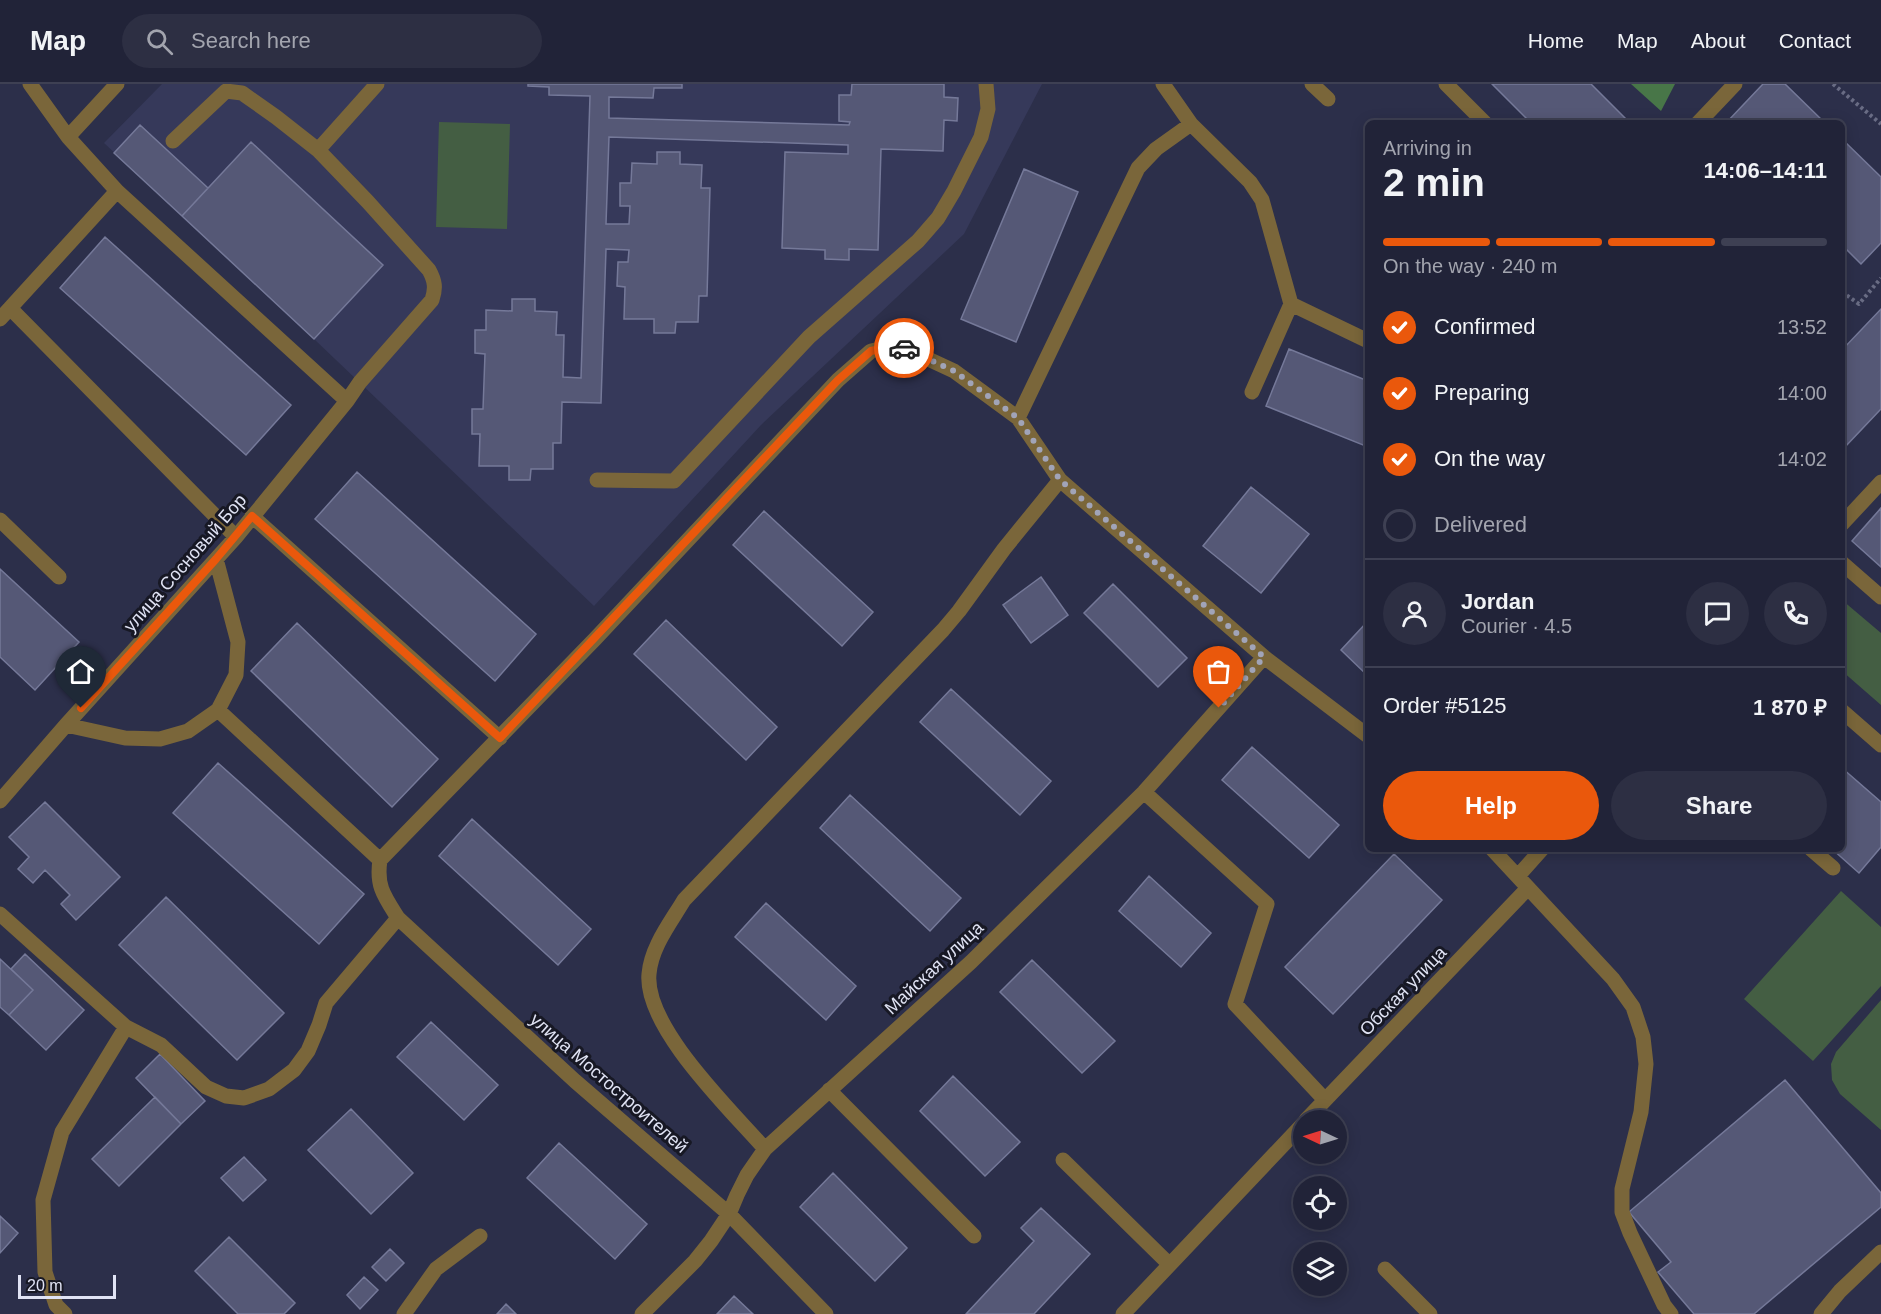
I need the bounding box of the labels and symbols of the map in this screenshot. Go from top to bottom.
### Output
courier [874,318,934,378]
street label: улица Сосновый Бор [120,490,250,636]
pin [55,646,106,708]
pin [1193,646,1244,708]
street label: Майская улица [881,917,988,1019]
street label: Обская улица [1356,942,1451,1040]
street label: улица Мостостроителей [526,1009,692,1157]
north arrow [1293,1110,1347,1164]
scale bar [18,1272,116,1300]

